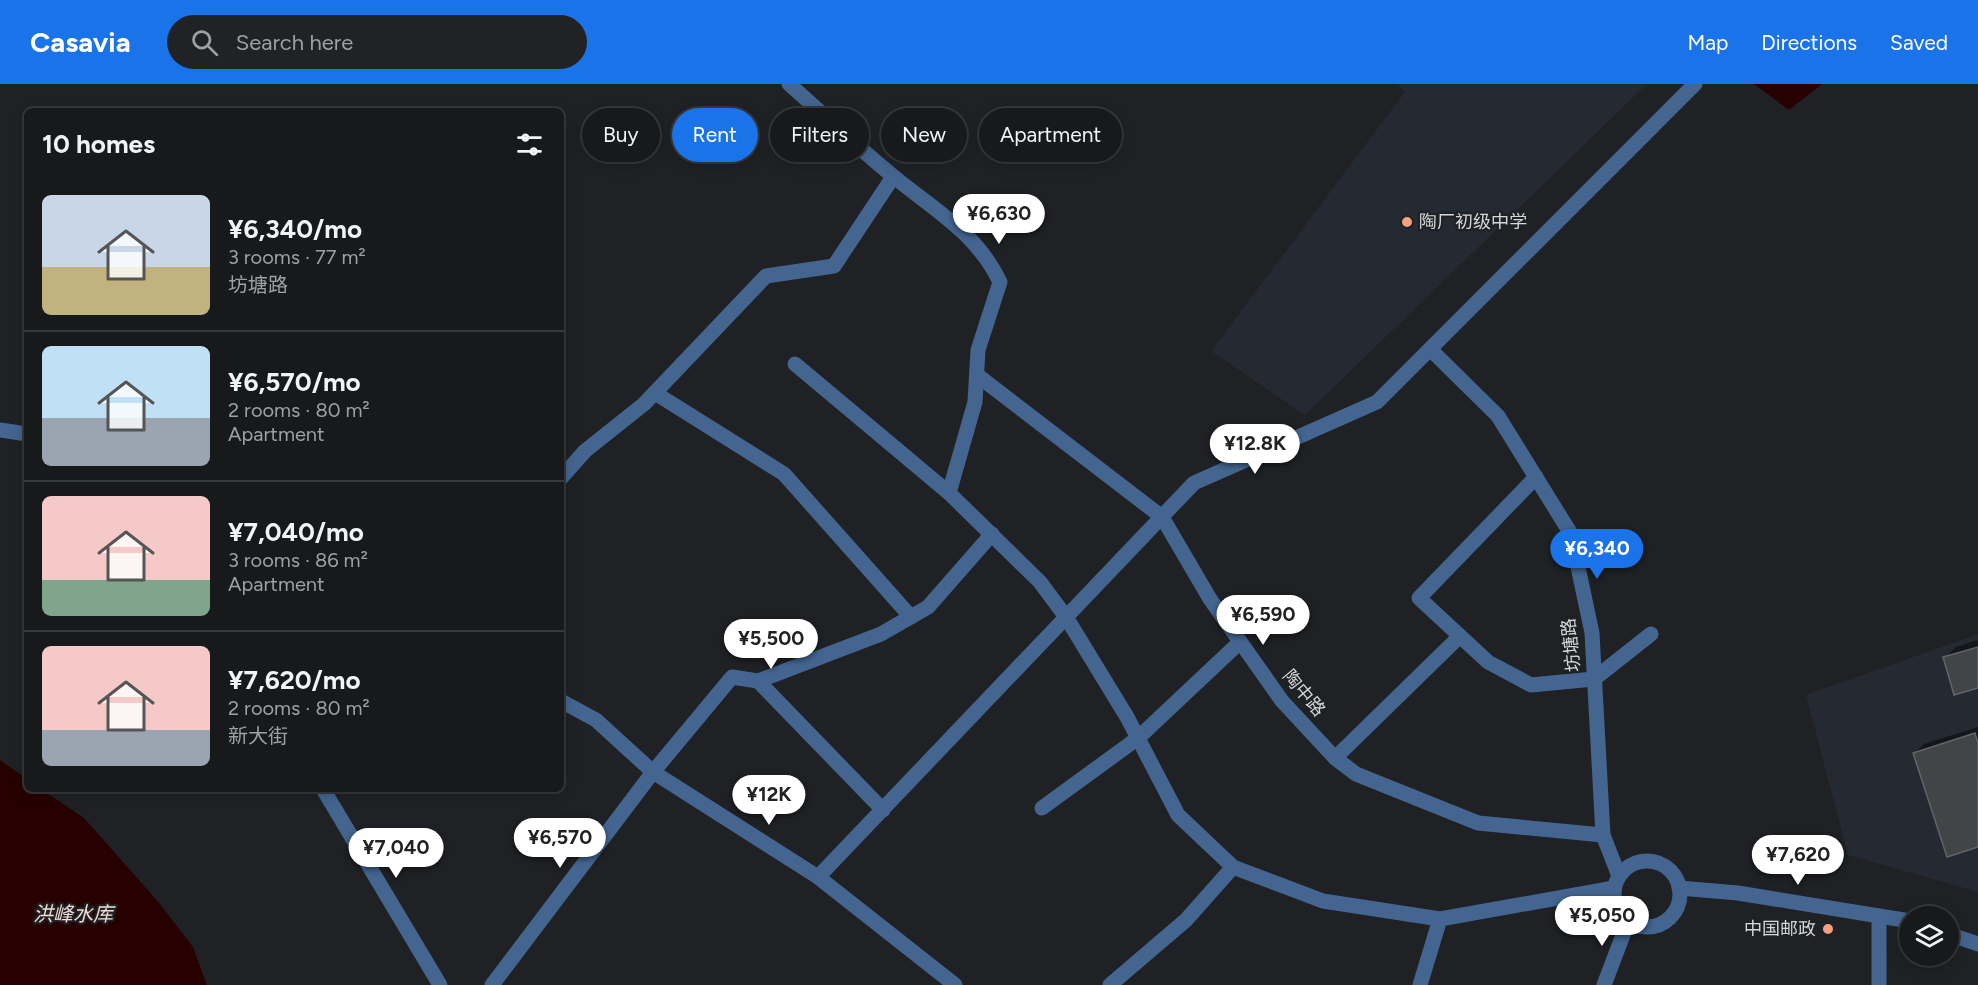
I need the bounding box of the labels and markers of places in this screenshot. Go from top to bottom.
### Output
pin: ¥6,630 [950,194,1048,245]
place label: 陶厂初级中学 [1419,211,1527,233]
marker: 陶厂初级中学 [1400,215,1414,229]
pin: ¥12.8K [1206,424,1304,475]
pin: ¥6,340 [1548,529,1646,580]
pin: ¥6,590 [1214,595,1312,646]
pin: ¥5,500 [722,619,820,670]
pin: ¥12K [733,775,805,826]
pin: ¥6,570 [511,818,609,869]
pin: ¥7,040 [347,828,445,879]
pin: ¥7,620 [1749,835,1847,886]
pin: ¥5,050 [1553,896,1651,947]
place label: 中国邮政 [1744,918,1816,940]
marker: 中国邮政 [1821,922,1835,936]

